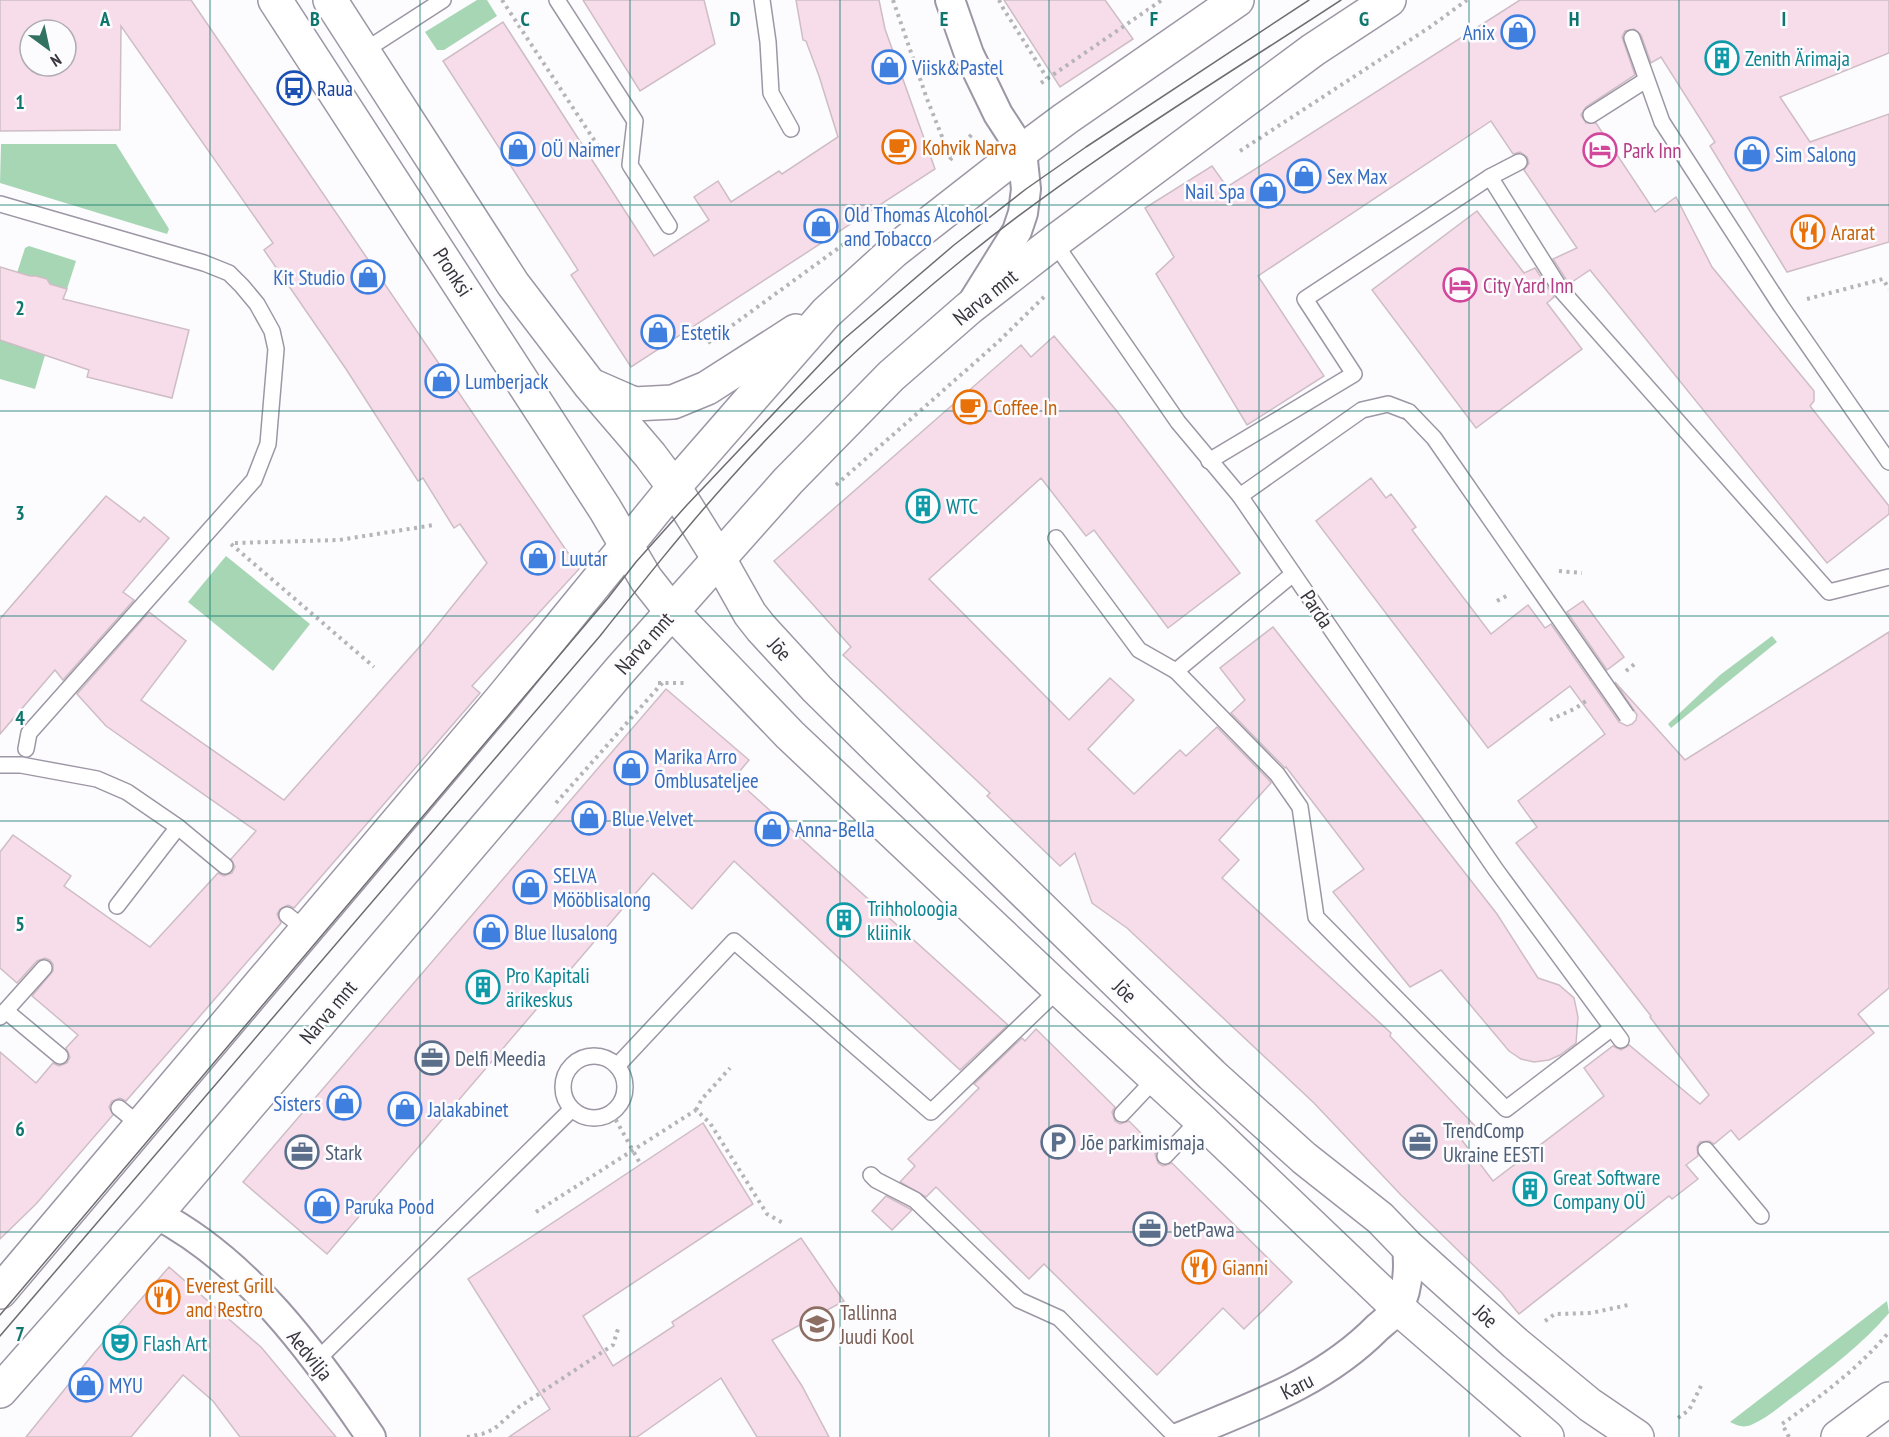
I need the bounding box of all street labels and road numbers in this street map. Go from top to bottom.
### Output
street label: Pronksi [427,243,479,301]
street label: Narva mnt [947,263,1023,331]
street label: Parda [1294,585,1340,633]
street label: Narva mnt [609,606,679,680]
street label: Jõe [762,631,798,667]
street label: Jõe [1107,973,1143,1009]
street label: Narva mnt [294,974,363,1049]
street label: Jõe [1468,1298,1504,1334]
street label: Aedvilja [281,1324,339,1386]
street label: Karu [1276,1366,1318,1406]

